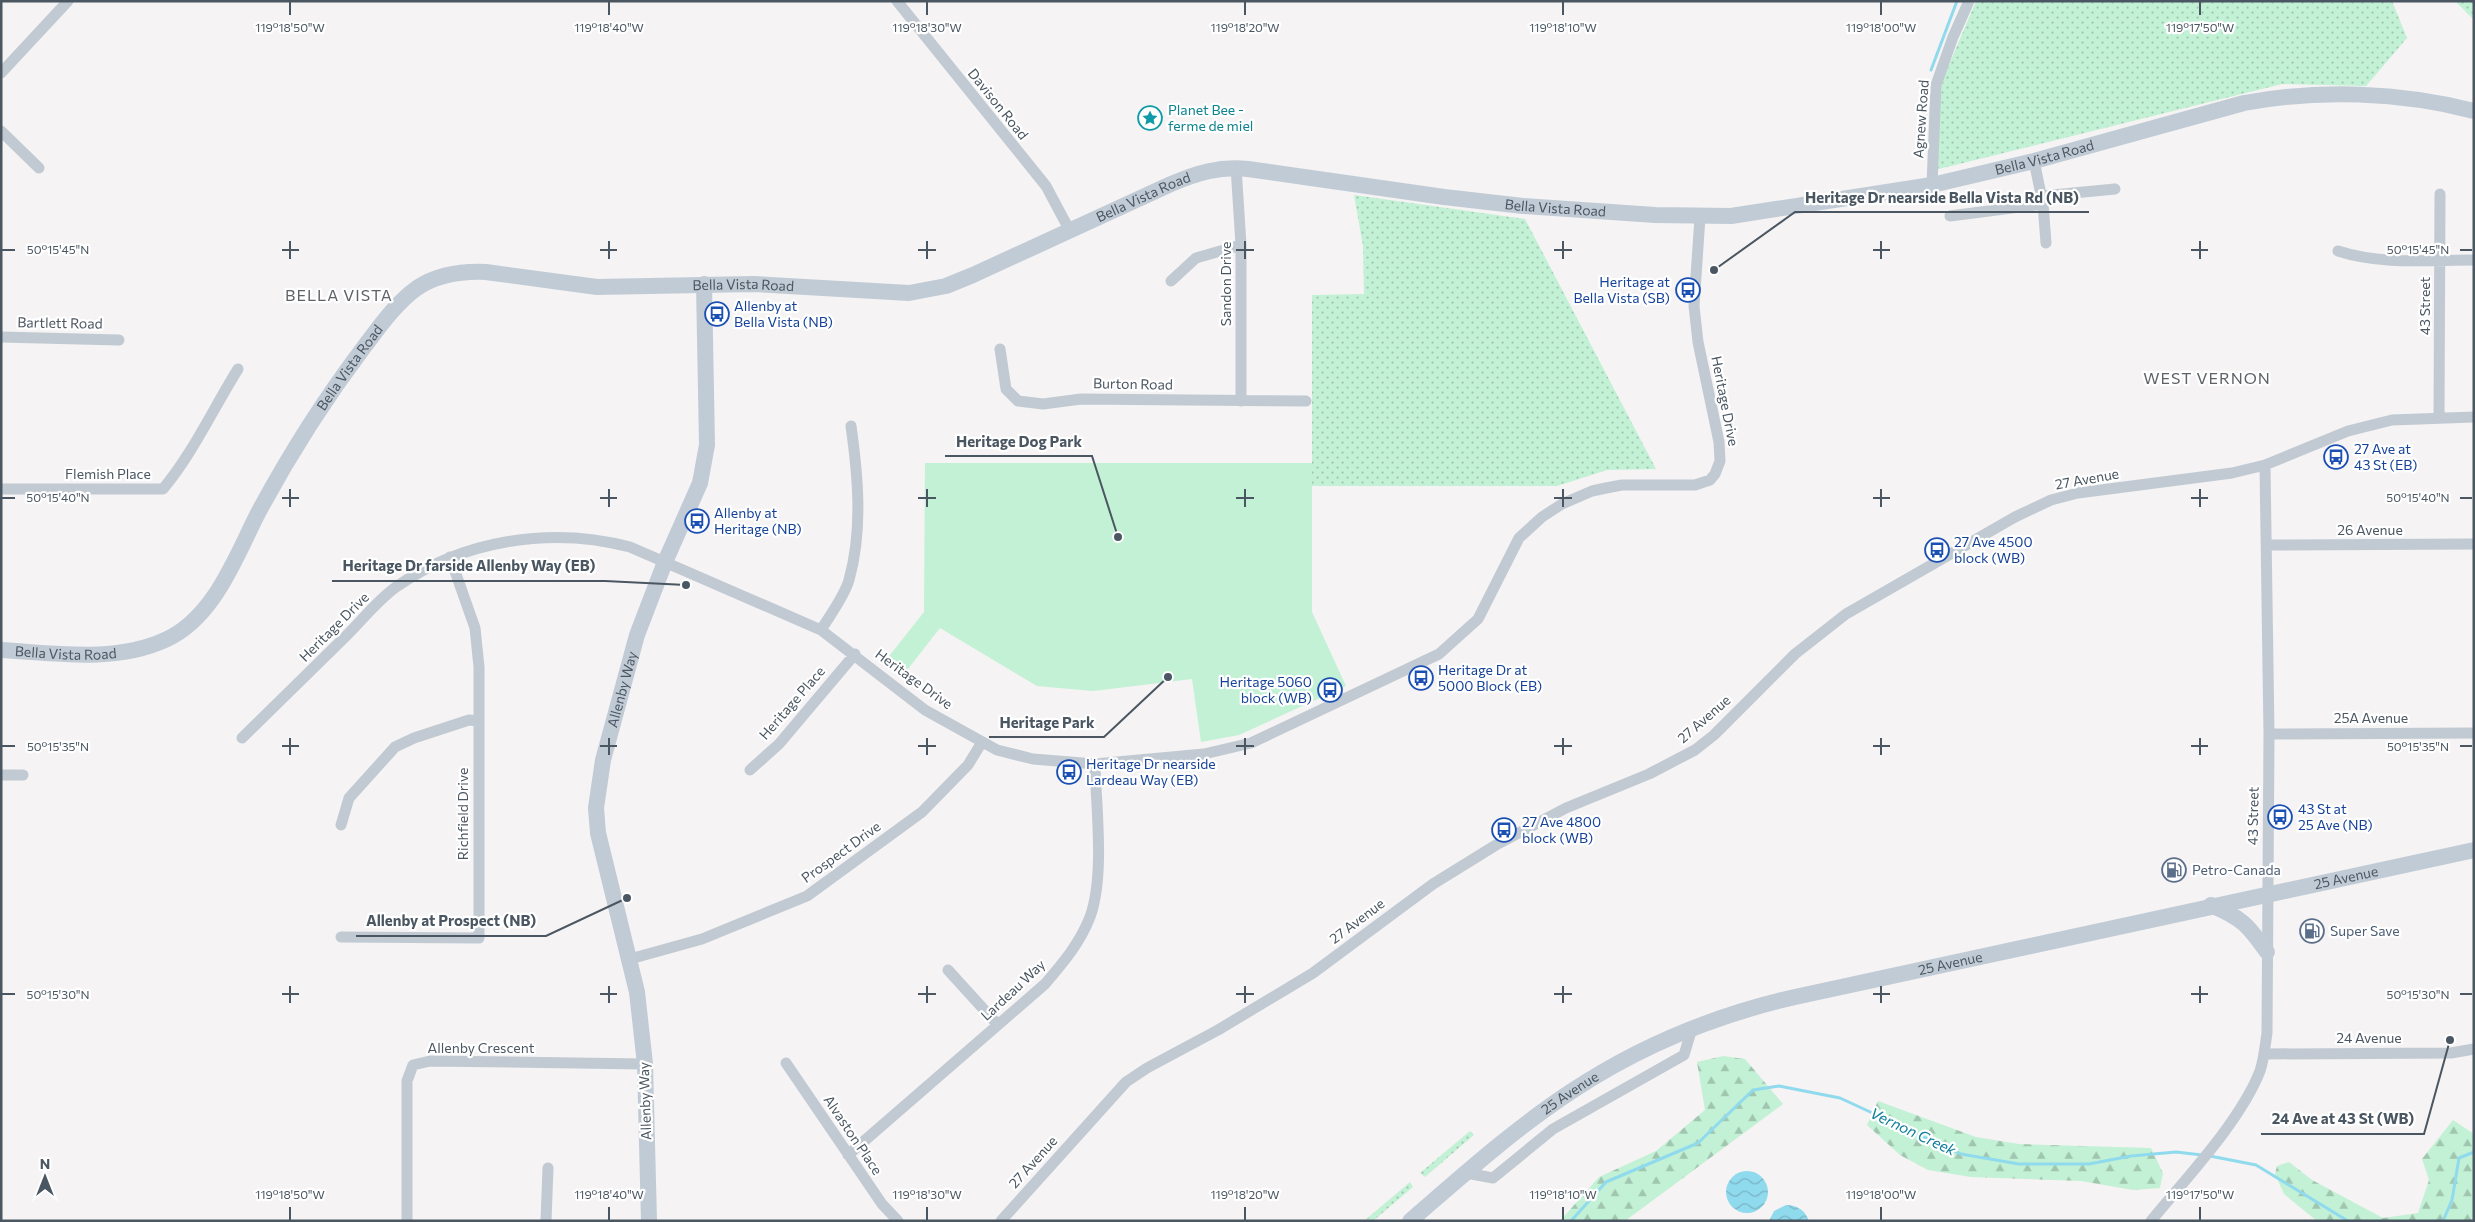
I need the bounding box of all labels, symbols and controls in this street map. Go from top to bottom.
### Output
text: 119°18'50"W [255,20,325,34]
text: 119°18'40"W [574,20,644,34]
text: 119°18'30"W [892,20,962,34]
text: 119°18'20"W [1210,20,1280,34]
text: 119°18'10"W [1529,20,1597,34]
text: 119°18'00"W [1846,20,1916,34]
text: 119°17'50"W [2166,20,2234,34]
street label: Davison Road [965,65,1032,143]
street label: Agnew Road [1909,79,1932,159]
place label: Planet Bee - ferme de miel [1168,101,1253,134]
place icon: Planet Bee - ferme de miel [1137,105,1163,131]
street label: Bella Vista Road [1993,136,2096,178]
street label: Bella Vista Road [1093,168,1193,225]
callout: Heritage Dr nearside Bella Vista Rd (NB) [1795,182,2089,212]
text: Heritage Dr nearside Bella Vista Rd (NB) [1805,188,2079,206]
street label: Bella Vista Road [1504,195,1607,220]
text: 50°15'45"N [27,242,89,256]
street label: Sandon Drive [1217,242,1234,326]
text: 50°15'45"N [2387,242,2449,256]
place label: Heritage at Bella Vista (SB) [1573,273,1670,306]
street label: Bella Vista Road [692,275,795,294]
street label: 43 Street [2416,276,2433,335]
bus stop icon: Heritage at Bella Vista (SB) [1675,277,1701,303]
district label: BELLA VISTA [285,285,393,304]
place label: Allenby at Bella Vista (NB) [734,297,833,330]
bus stop icon: Allenby at Bella Vista (NB) [704,301,730,327]
street label: Bartlett Road [17,313,103,332]
street label: Bella Vista Road [313,321,386,413]
street label: Heritage Drive [1708,354,1743,447]
district label: WEST VERNON [2143,368,2271,387]
street label: Burton Road [1093,374,1173,393]
callout: Heritage Dog Park [945,426,1092,456]
text: Heritage Dog Park [956,432,1082,450]
place label: 27 Ave at 43 St (EB) [2354,440,2417,473]
bus stop icon: 27 Ave at 43 St (EB) [2323,444,2349,470]
street label: Flemish Place [65,465,151,482]
street label: 27 Avenue [2054,465,2120,492]
text: 50°15'40"N [26,490,90,504]
text: 50°15'40"N [2386,490,2450,504]
place label: Allenby at Heritage (NB) [714,504,802,537]
bus stop icon: Allenby at Heritage (NB) [684,508,710,534]
street label: 26 Avenue [2337,521,2403,538]
place label: 27 Ave 4500 block (WB) [1954,533,2033,566]
bus stop icon: 27 Ave 4500 block (WB) [1924,537,1950,563]
callout: Heritage Dr farside Allenby Way (EB) [332,551,605,581]
text: Heritage Dr farside Allenby Way (EB) [343,556,596,574]
street label: Heritage Drive [295,588,372,665]
street label: Bella Vista Road [14,642,117,663]
street label: Heritage Drive [872,645,956,712]
street label: Allenby Way [603,649,640,729]
place label: Heritage Dr at 5000 Block (EB) [1438,661,1542,694]
street label: Heritage Place [755,663,828,743]
bus stop icon: Heritage Dr at 5000 Block (EB) [1408,665,1434,691]
place label: Heritage 5060 block (WB) [1220,673,1312,706]
bus stop icon: Heritage 5060 block (WB) [1317,677,1343,703]
street label: 27 Avenue [1674,691,1734,746]
callout: Heritage Park [989,707,1104,737]
street label: 25A Avenue [2334,709,2408,726]
text: Heritage Park [999,713,1095,731]
text: 50°15'35"N [27,739,89,753]
text: 50°15'35"N [2387,739,2449,753]
place label: Heritage Dr nearside Lardeau Way (EB) [1086,755,1216,788]
bus stop icon: Heritage Dr nearside Lardeau Way (EB) [1056,759,1082,785]
street label: Richfield Drive [454,768,471,860]
street label: 43 Street [2243,786,2262,845]
place label: 43 St at 25 Ave (NB) [2298,800,2373,833]
bus stop icon: 43 St at 25 Ave (NB) [2267,804,2293,830]
place label: 27 Ave 4800 block (WB) [1522,813,1601,846]
street label: Prospect Drive [798,817,884,886]
bus stop icon: 27 Ave 4800 block (WB) [1491,817,1517,843]
fuel station icon: Petro-Canada [2161,857,2187,883]
place label: Petro-Canada [2192,861,2281,878]
street label: 25 Avenue [2312,862,2380,892]
street label: 27 Avenue [1326,894,1388,947]
callout: Allenby at Prospect (NB) [356,906,546,936]
text: Allenby at Prospect (NB) [366,911,536,929]
fuel station icon: Super Save [2299,918,2325,944]
place label: Super Save [2330,922,2400,939]
street label: 25 Avenue [1916,948,1984,978]
street label: Lardeau Way [977,955,1048,1024]
text: 50°15'30"N [27,987,89,1001]
text: 50°15'30"N [2387,987,2449,1001]
street label: 24 Avenue [2336,1029,2402,1046]
street label: Allenby Crescent [428,1039,535,1056]
street label: Allenby Way [635,1062,654,1140]
street label: 25 Avenue [1538,1067,1601,1118]
street label: Alvaston Place [820,1092,886,1178]
water label: Vernon Creek [1868,1103,1960,1159]
callout: 24 Ave at 43 St (WB) [2261,1104,2424,1134]
text: 24 Ave at 43 St (WB) [2272,1109,2414,1127]
street label: 27 Avenue [1005,1132,1061,1191]
north arrow [20,1152,70,1202]
text: N [40,1155,50,1172]
text: 119°18'50"W [255,1187,325,1201]
text: 119°18'40"W [574,1187,644,1201]
text: 119°18'30"W [892,1187,962,1201]
text: 119°18'20"W [1210,1187,1280,1201]
text: 119°18'10"W [1529,1187,1597,1201]
text: 119°18'00"W [1846,1187,1916,1201]
text: 119°17'50"W [2166,1187,2234,1201]

